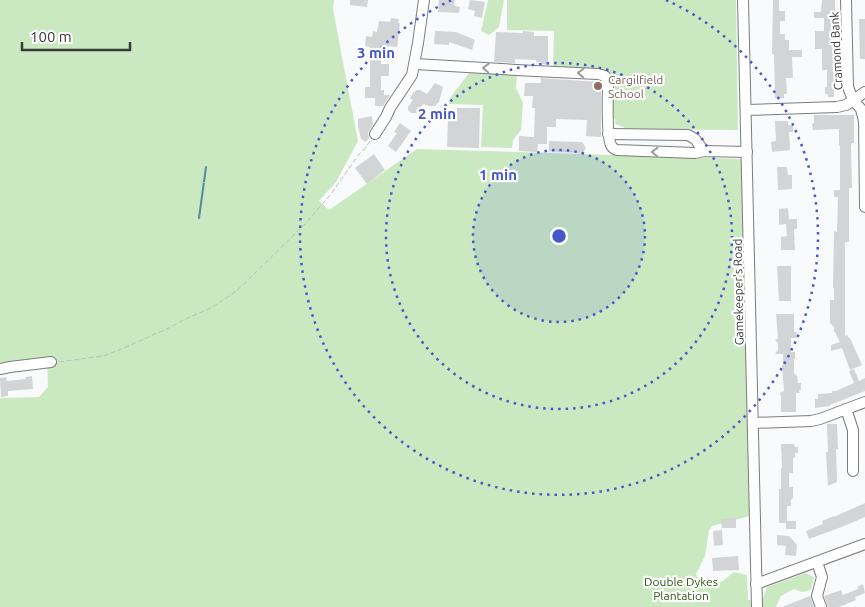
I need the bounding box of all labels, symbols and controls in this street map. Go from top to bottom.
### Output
street label: Cramond Bank [827,11,845,91]
scale bar [22,20,130,52]
text: 100 m [30,28,72,45]
text: 3 min [357,44,395,61]
one-way arrow [482,63,490,74]
one-way arrow [577,68,584,78]
place label: Cargilfield School [608,73,663,100]
marker: Cargilfield School [592,80,604,92]
text: 2 min [418,105,456,122]
one-way arrow [651,146,659,157]
text: 1 min [479,166,517,183]
centre of rings [550,227,568,245]
street label: Gamekeeper's Road [731,238,745,346]
park label: Double Dykes Plantation [644,575,718,602]

